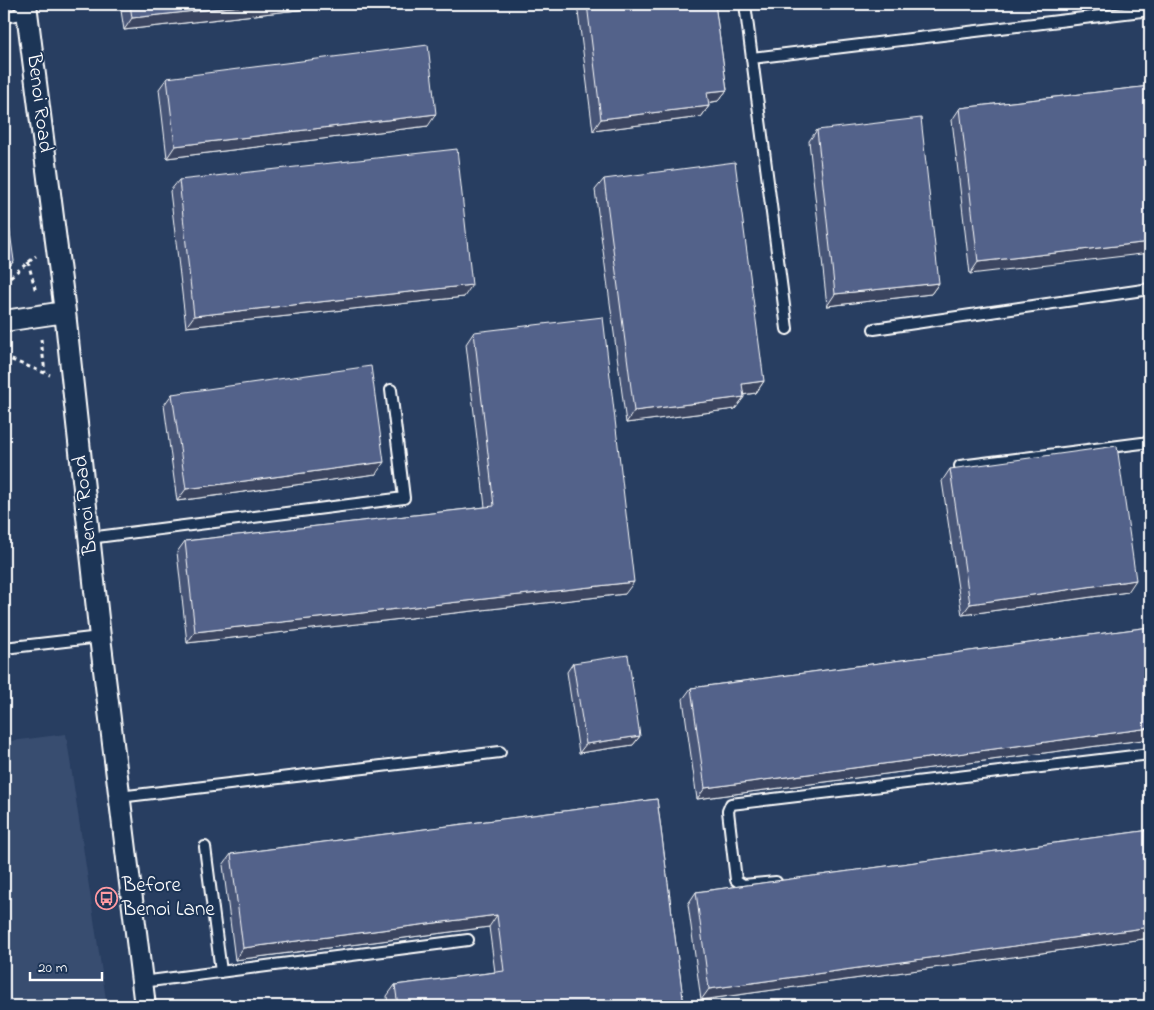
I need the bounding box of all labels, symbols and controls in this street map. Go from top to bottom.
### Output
street label: Benoi Road [18,51,60,154]
street label: Benoi Road [66,454,106,557]
place label: Before Benoi Lane [121,871,215,925]
bus stop icon: Before Benoi Lane [94,886,118,910]
scale bar [30,950,102,982]
text: 20 m [38,957,68,979]

